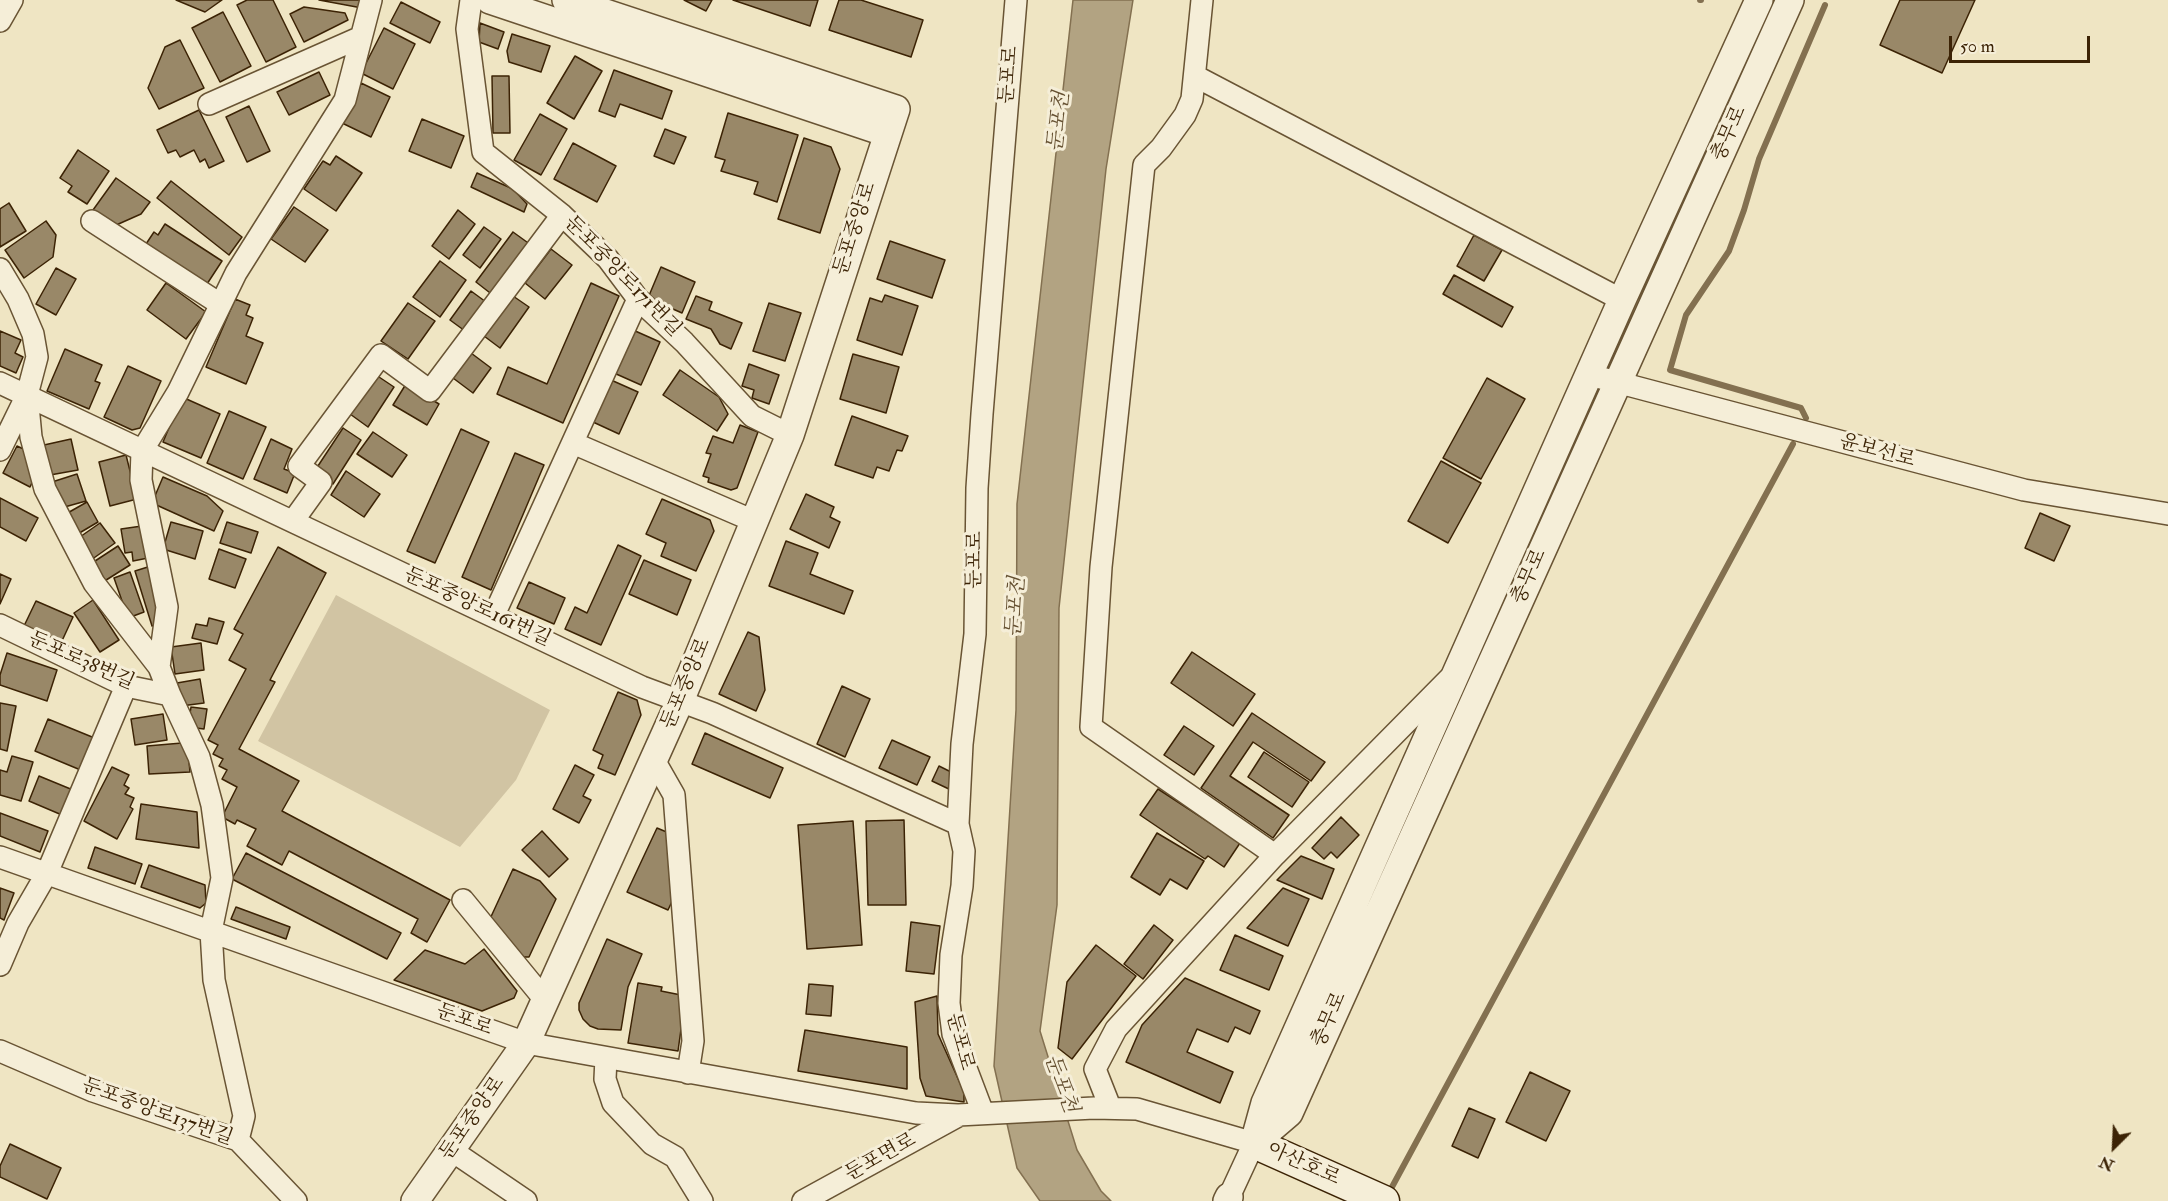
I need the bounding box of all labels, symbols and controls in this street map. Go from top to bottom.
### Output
scale bar [1952,24,2093,62]
text: 50 m [1960,35,1995,58]
street label: 둔포로 [996,45,1024,105]
water label: 둔포천 [1044,90,1076,154]
street label: 충무로 [1707,103,1753,165]
street label: 둔포중앙로 [830,179,882,279]
street label: 둔포중앙로171번길 [558,212,686,342]
street label: 윤보선로 [1837,430,1917,474]
street label: 둔포로 [963,531,989,589]
street label: 충무로 [1507,546,1553,608]
street label: 둔포중앙로161번길 [400,563,554,653]
water label: 둔포천 [1002,576,1032,638]
street label: 둔포로38번길 [24,628,138,696]
street label: 둔포중앙로 [657,635,717,733]
street label: 충무로 [1307,989,1353,1051]
street label: 둔포로 [433,1000,495,1042]
street label: 둔포로 [940,1011,978,1073]
water label: 둔포천 [1038,1051,1082,1117]
street label: 둔포중앙로 [435,1073,511,1165]
street label: 둔포중앙로137번길 [78,1074,236,1152]
north arrow [2084,1117,2144,1177]
street label: 둔포면로 [841,1129,921,1187]
street label: 아산호로 [1263,1138,1343,1192]
text: N [2096,1151,2117,1175]

